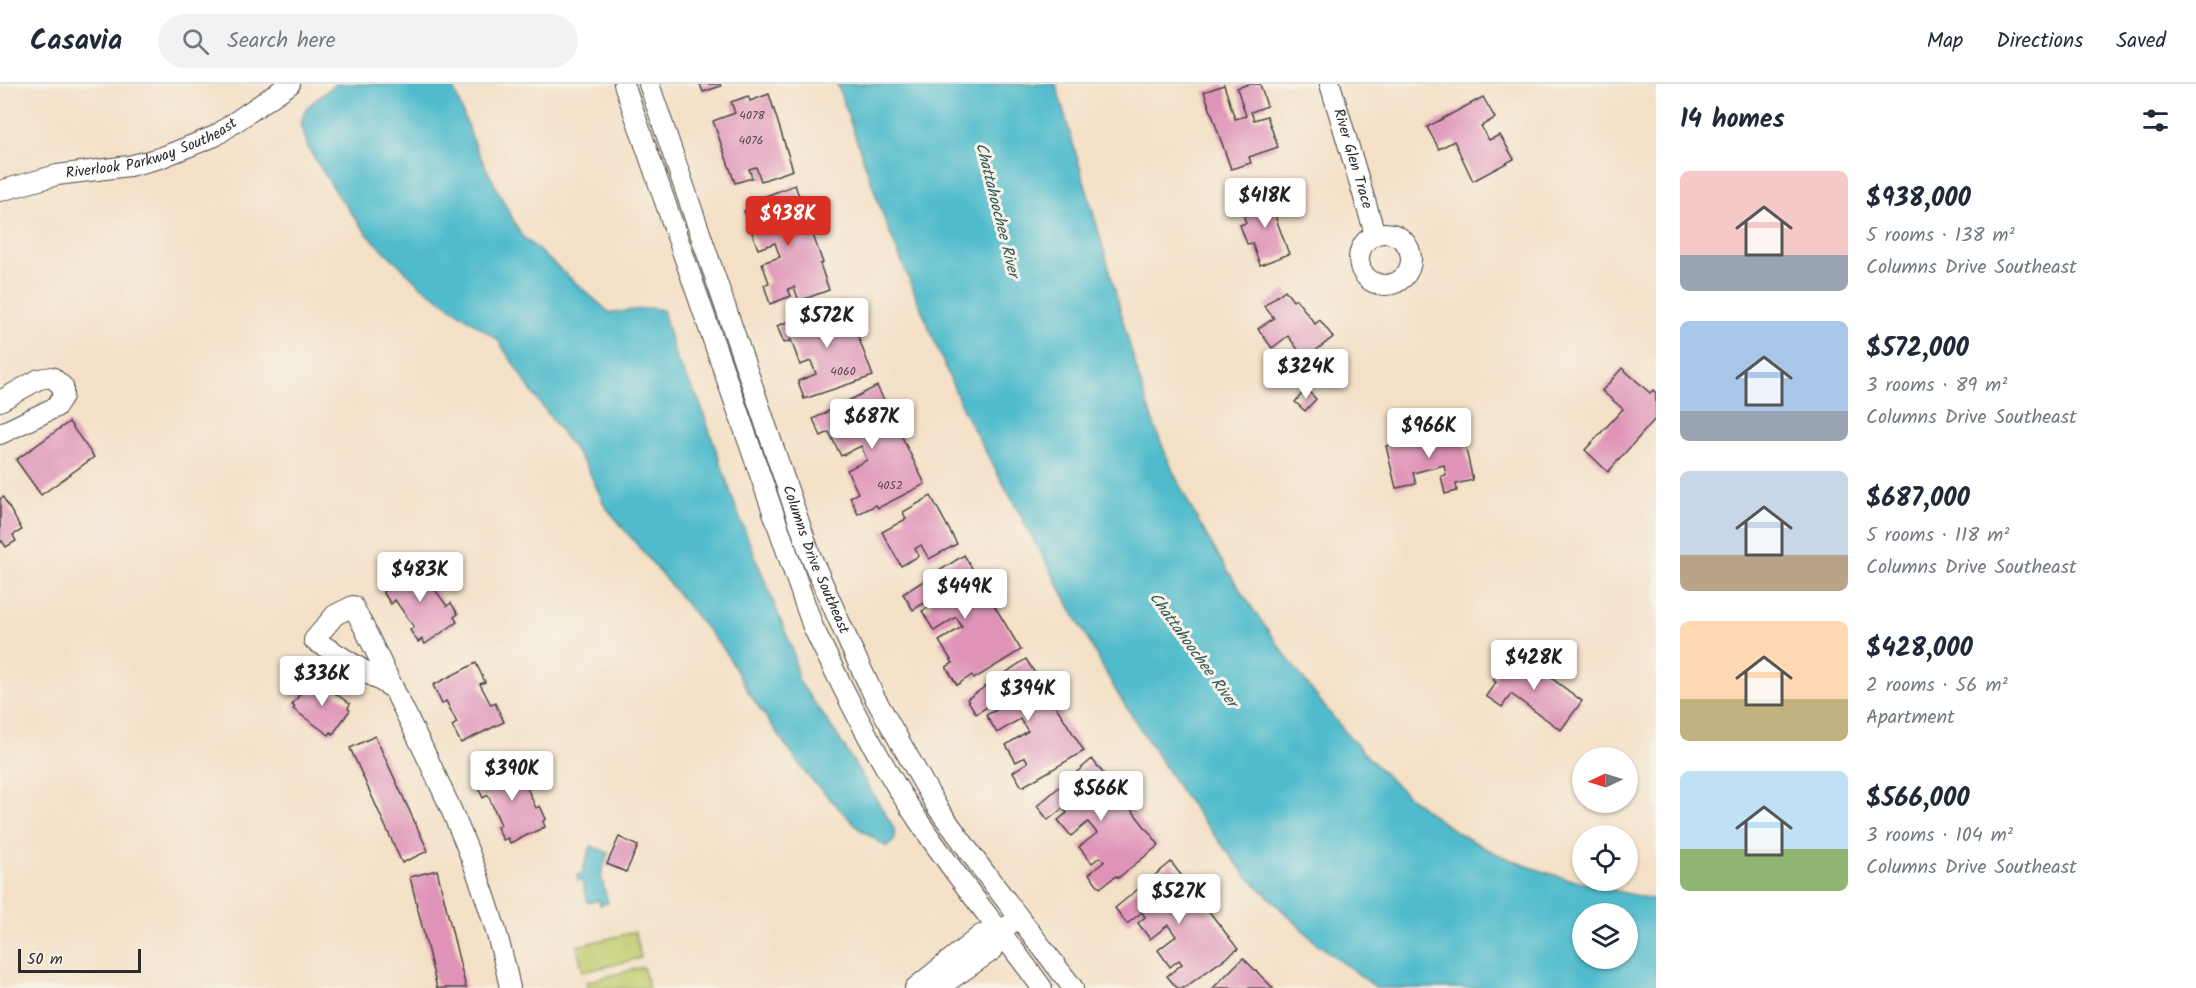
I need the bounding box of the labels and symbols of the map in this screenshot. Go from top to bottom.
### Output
house number: 4078 [739,106,765,125]
street label: River Glen Trace [1326,106,1379,212]
street label: Riverlook Parkway Southeast [64,112,243,186]
house number: 4076 [739,131,763,150]
water label: Chattahoochee River [968,140,1027,283]
pin: $418K [1223,178,1307,229]
pin: $938K [746,196,830,247]
pin: $572K [785,298,869,349]
pin: $324K [1264,349,1348,400]
house number: 4060 [830,362,856,381]
pin: $687K [830,399,914,450]
pin: $966K [1387,408,1471,459]
house number: 4052 [877,476,903,495]
street label: Columns Drive Southeast [775,482,856,638]
pin: $483K [378,552,462,603]
pin: $449K [923,569,1007,620]
water label: Chattahoochee River [1142,587,1246,716]
pin: $428K [1492,640,1576,691]
pin: $336K [280,656,364,707]
pin: $394K [986,671,1070,722]
north arrow [1572,747,1638,813]
pin: $390K [470,751,554,802]
pin: $566K [1059,771,1143,822]
pin: $527K [1137,874,1221,925]
scale bar [18,946,141,974]

